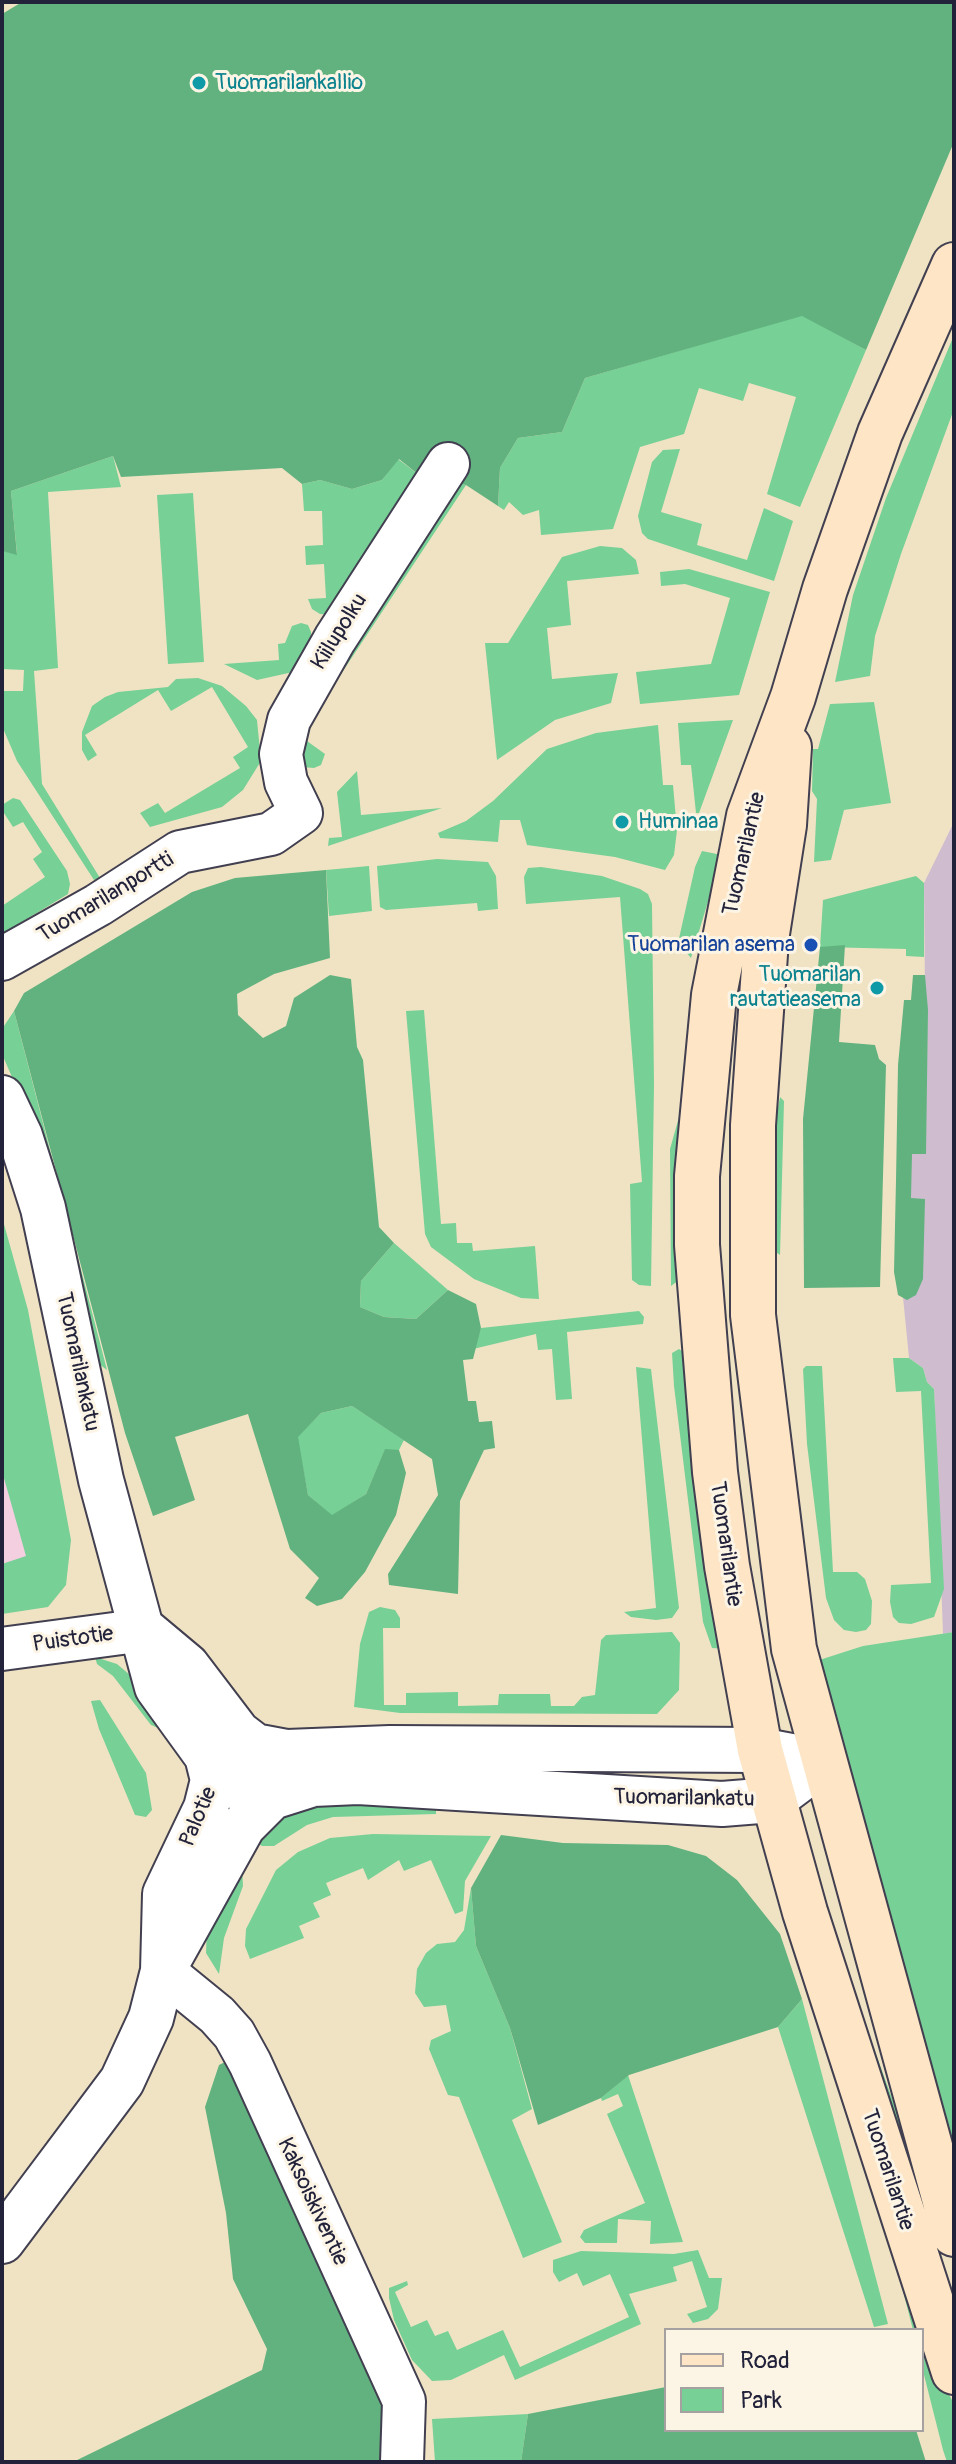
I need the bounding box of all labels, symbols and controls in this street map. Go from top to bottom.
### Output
place label: Tuomarilankallio [215,70,363,96]
marker: Tuomarilankallio [190,74,208,92]
street label: Kiilupolku [306,589,374,675]
street label: Tuomarilantie [718,790,772,918]
place label: Huminaa [638,809,718,835]
marker: Huminaa [613,813,631,831]
street label: Tuomarilanportti [33,847,179,949]
place label: Tuomarilan asema [627,932,795,958]
marker: Tuomarilan asema [802,936,820,954]
place label: Tuomarilan rautatieasema [730,962,861,1014]
marker: Tuomarilan rautatieasema [868,979,886,997]
street label: Tuomarilankatu [49,1290,105,1434]
street label: Tuomarilantie [703,1480,747,1608]
street label: Puistotie [31,1621,115,1659]
street label: Palotie [175,1783,223,1851]
street label: Tuomarilankatu [613,1785,755,1813]
street label: Tuomarilantie [855,2106,919,2234]
street label: Kaksoiskiventie [271,2134,353,2270]
legend [664,2328,924,2432]
text: Road [740,2346,790,2375]
text: Park [740,2386,782,2415]

